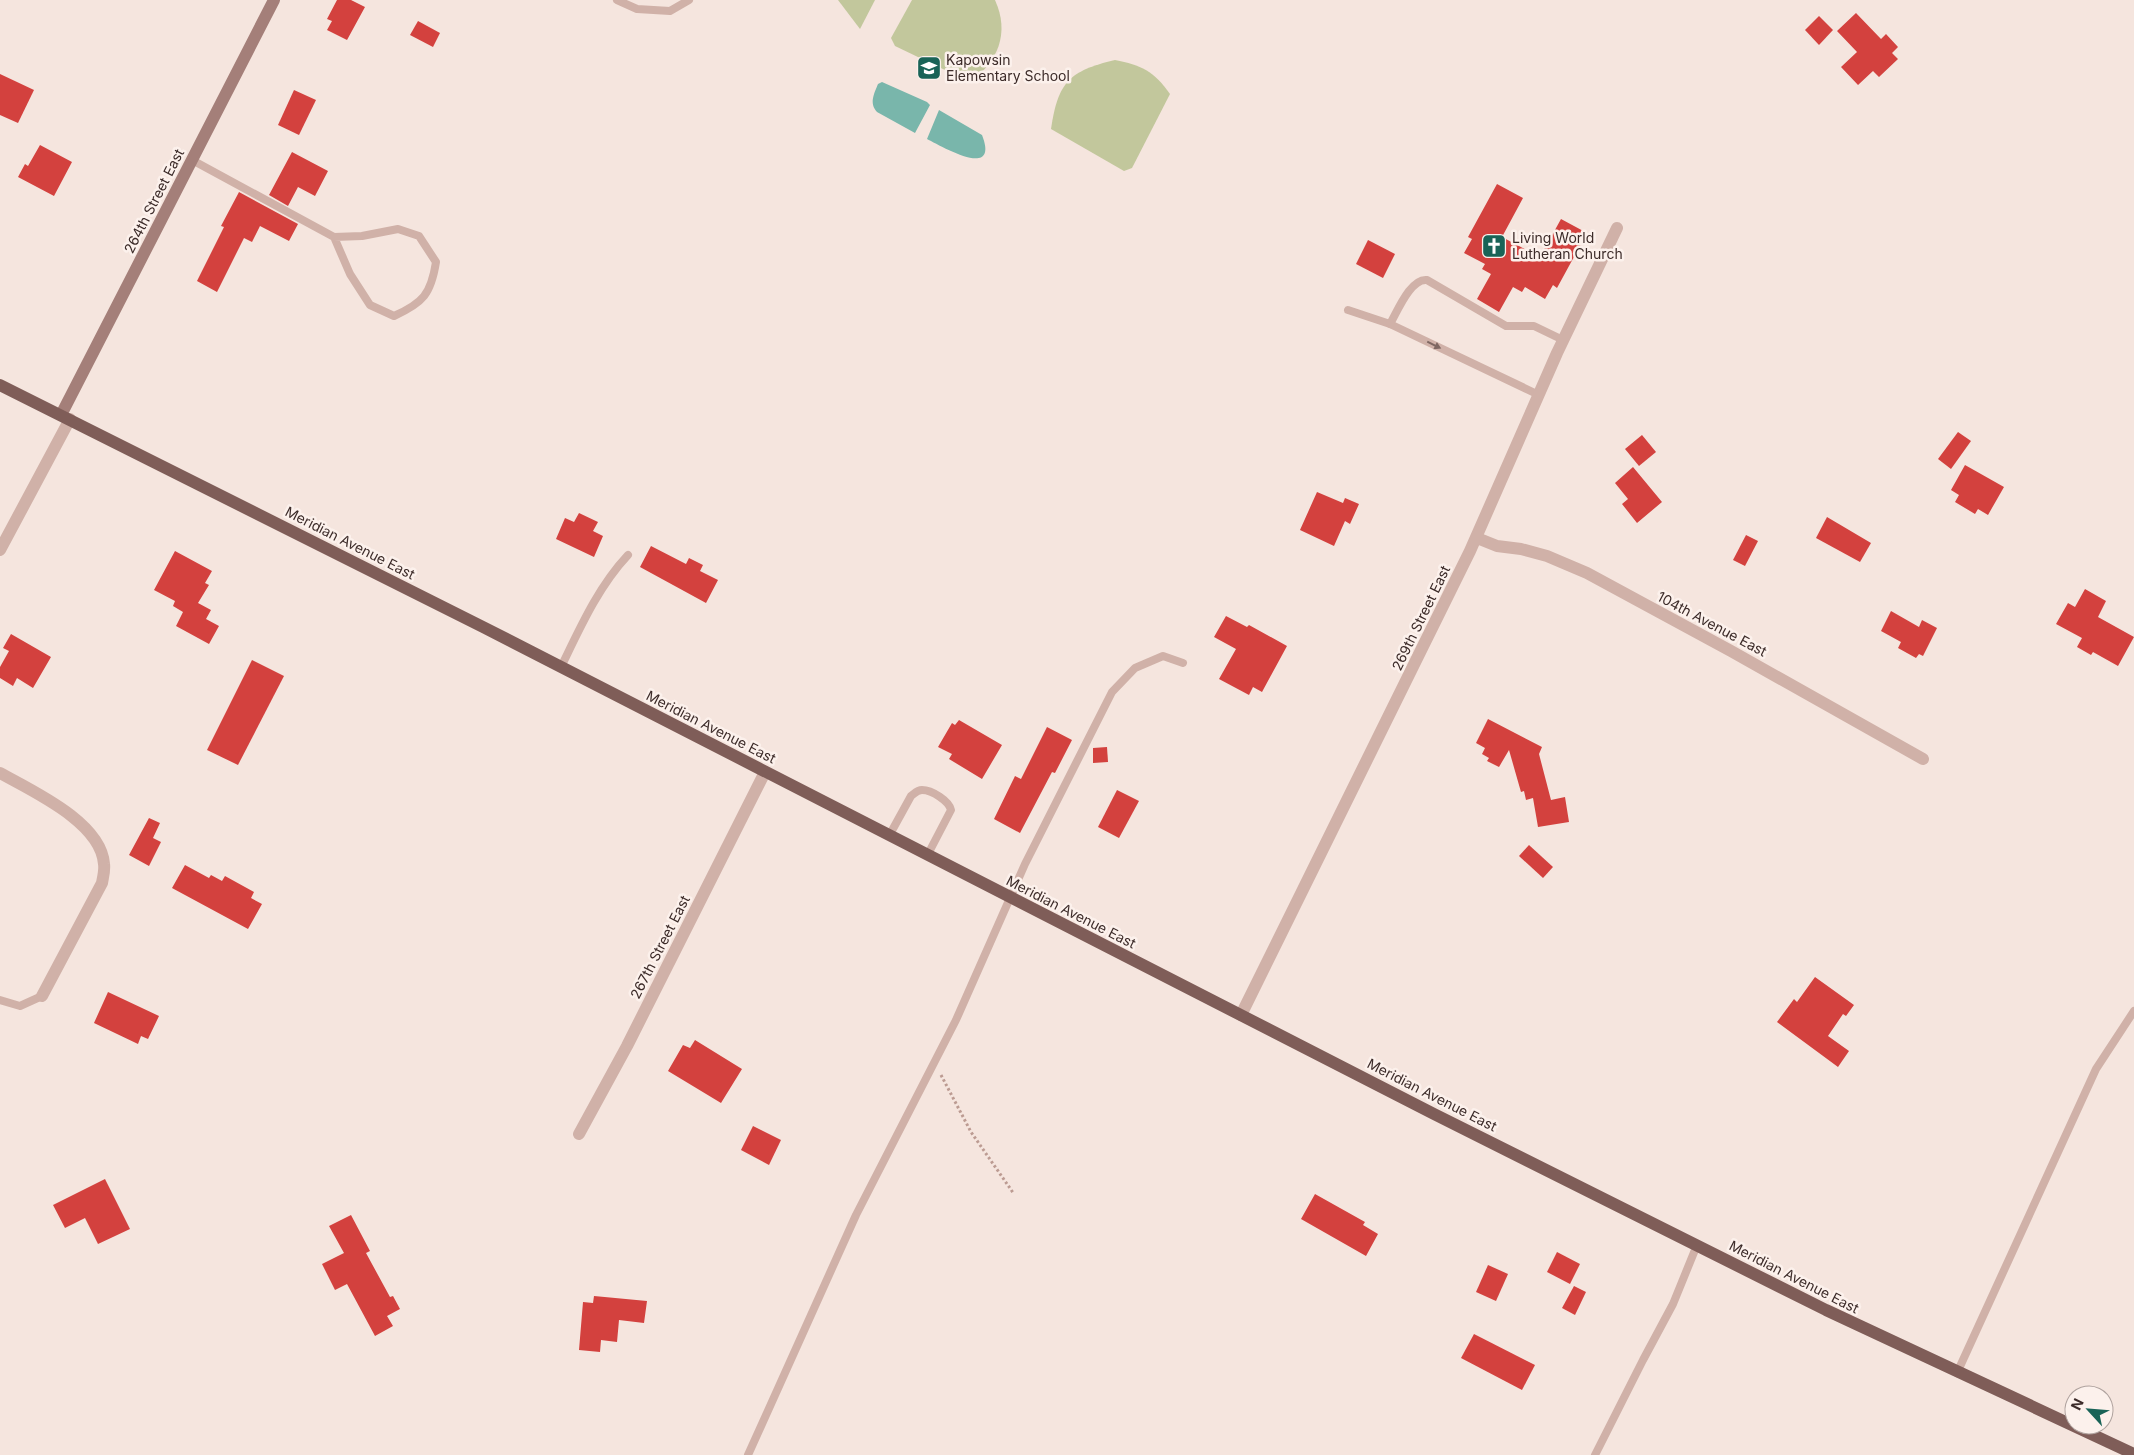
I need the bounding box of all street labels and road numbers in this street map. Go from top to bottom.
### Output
street label: 264th Street East [120,145,187,256]
street label: Meridian Avenue East [283,502,418,583]
street label: 269th Street East [1388,562,1453,673]
street label: 104th Avenue East [1655,587,1770,660]
street label: Meridian Avenue East [644,686,779,767]
street label: Meridian Avenue East [1004,871,1139,952]
street label: 267th Street East [626,892,693,1001]
street label: Meridian Avenue East [1365,1054,1500,1135]
street label: Meridian Avenue East [1727,1236,1862,1317]

